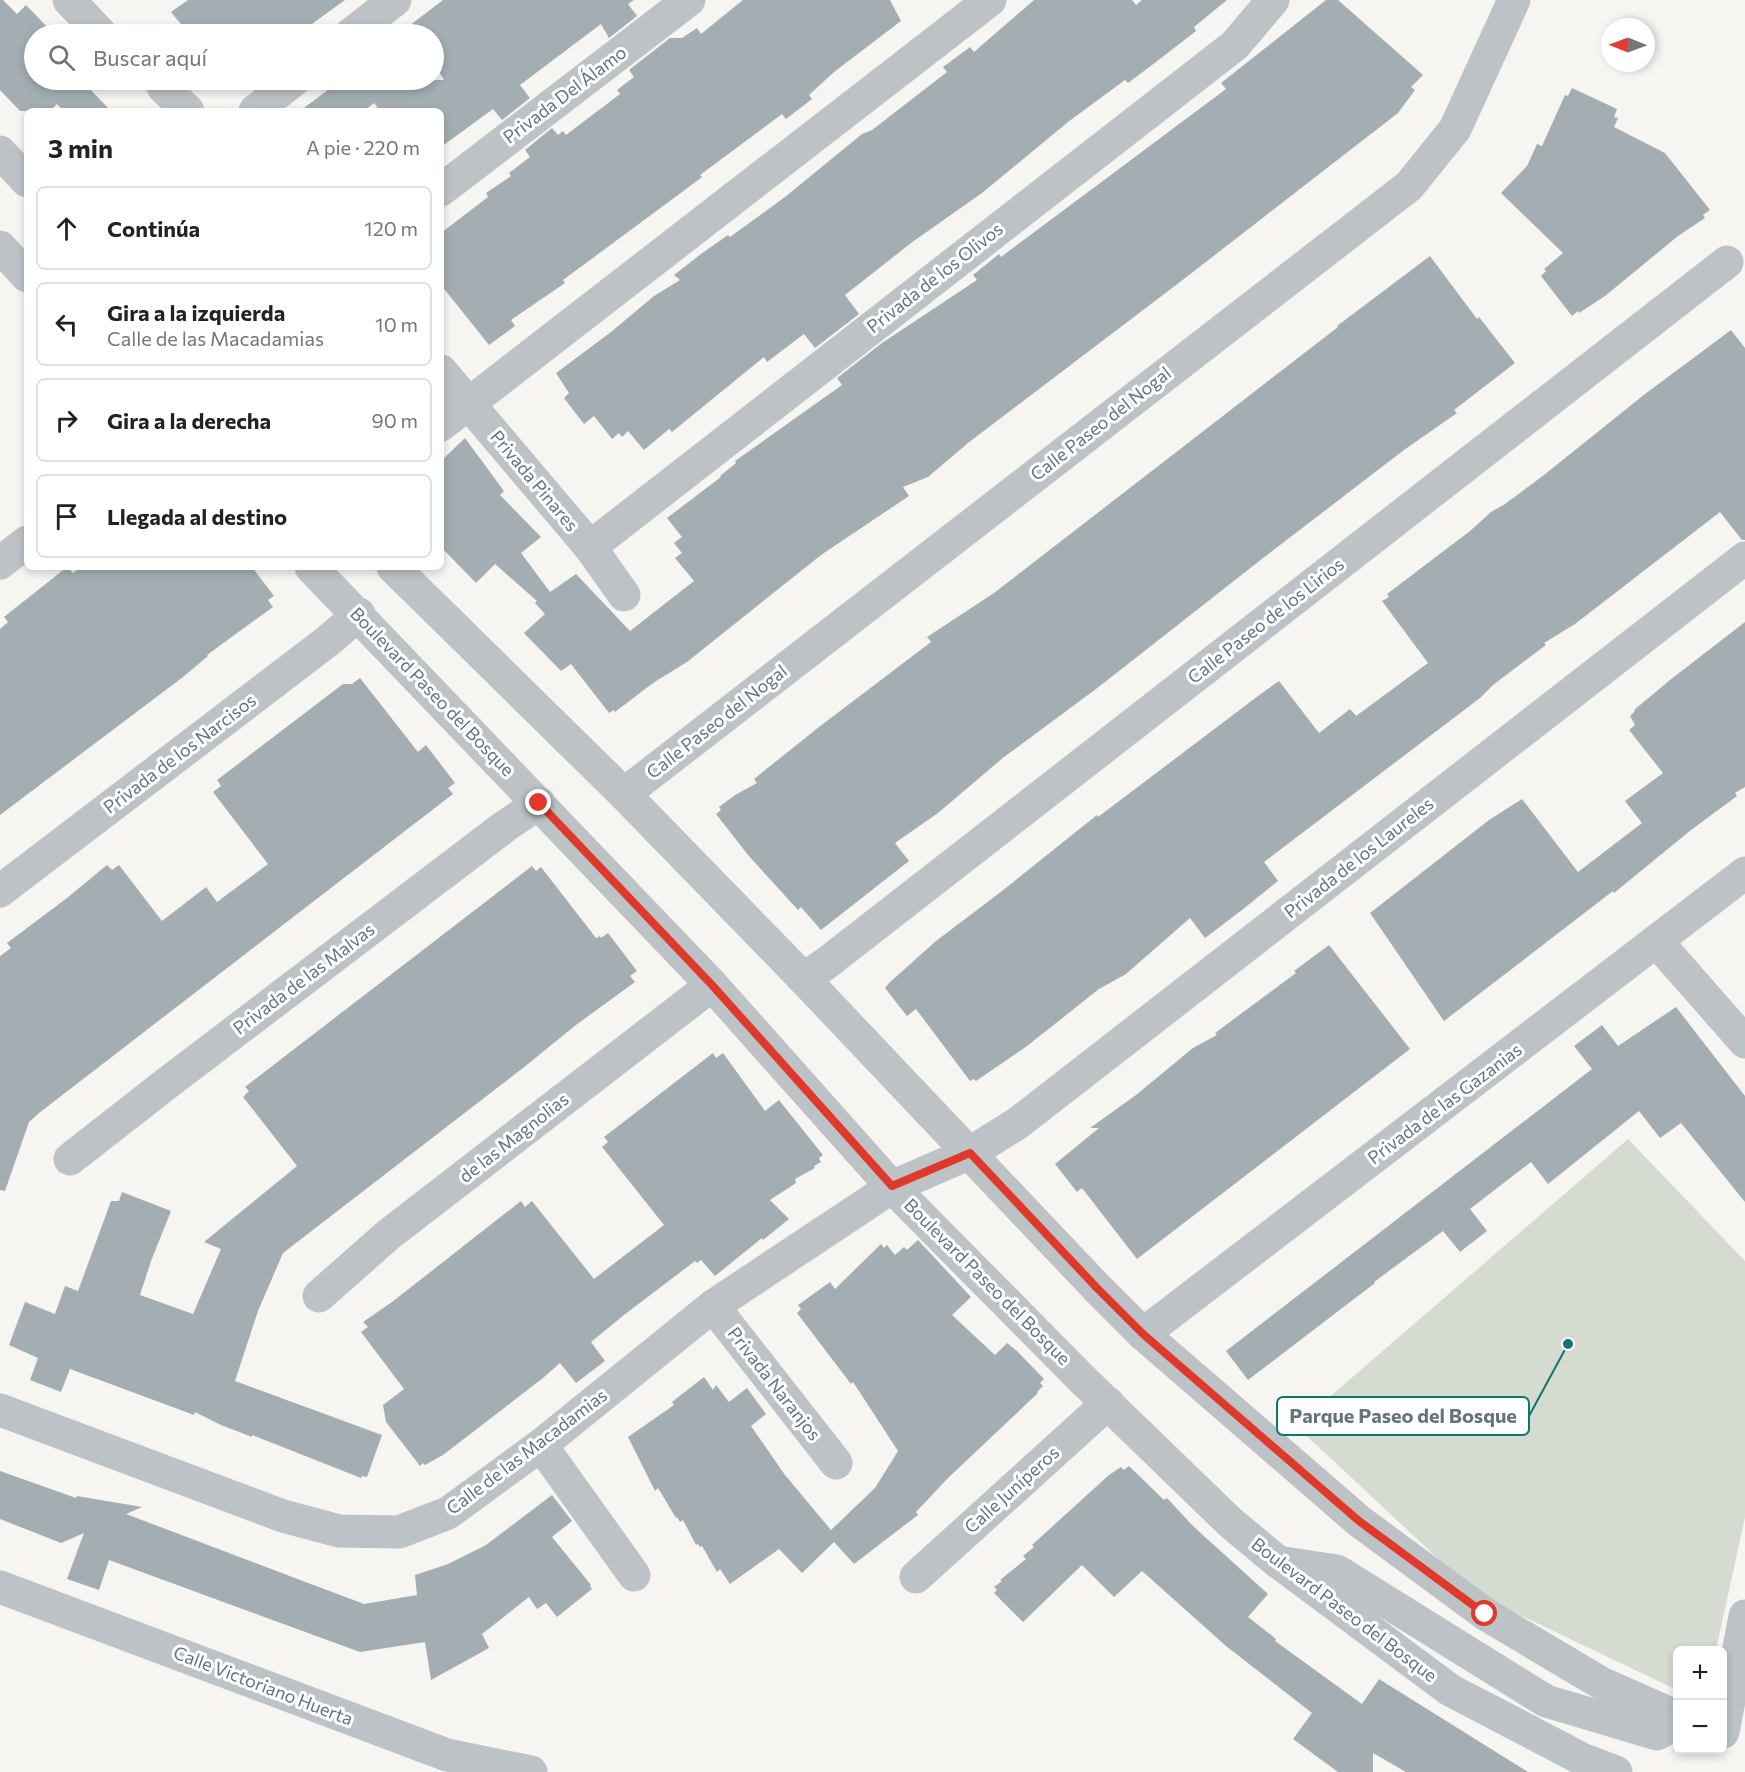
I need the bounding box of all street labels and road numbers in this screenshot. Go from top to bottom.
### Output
street label: Privada Del Álamo [498,41,630,148]
street label: Privada de los Olivos [862,217,1007,337]
street label: Calle Paseo del Nogal [1026,362,1175,485]
street label: Privada Pinares [486,425,583,535]
street label: Calle Paseo de los Lirios [1183,552,1348,688]
street label: Boulevard Paseo del Bosque [346,602,519,780]
street label: Calle Paseo del Nogal [642,660,791,783]
street label: Privada de los Narcisos [99,689,260,818]
street label: Privada de los Laureles [1279,792,1437,922]
street label: Privada de las Malvas [228,918,379,1039]
street label: Privada de las Gazanias [1363,1038,1526,1168]
street label: de las Magnolias [454,1088,573,1187]
street label: Boulevard Paseo del Bosque [900,1193,1076,1369]
street label: Privada Naranjos [724,1322,826,1444]
street label: Calle de las Macadamias [442,1384,611,1519]
street label: Calle Juníperos [959,1441,1063,1538]
street label: Boulevard Paseo del Bosque [1248,1532,1442,1686]
street label: Calle Victoriano Huerta [170,1641,356,1729]

